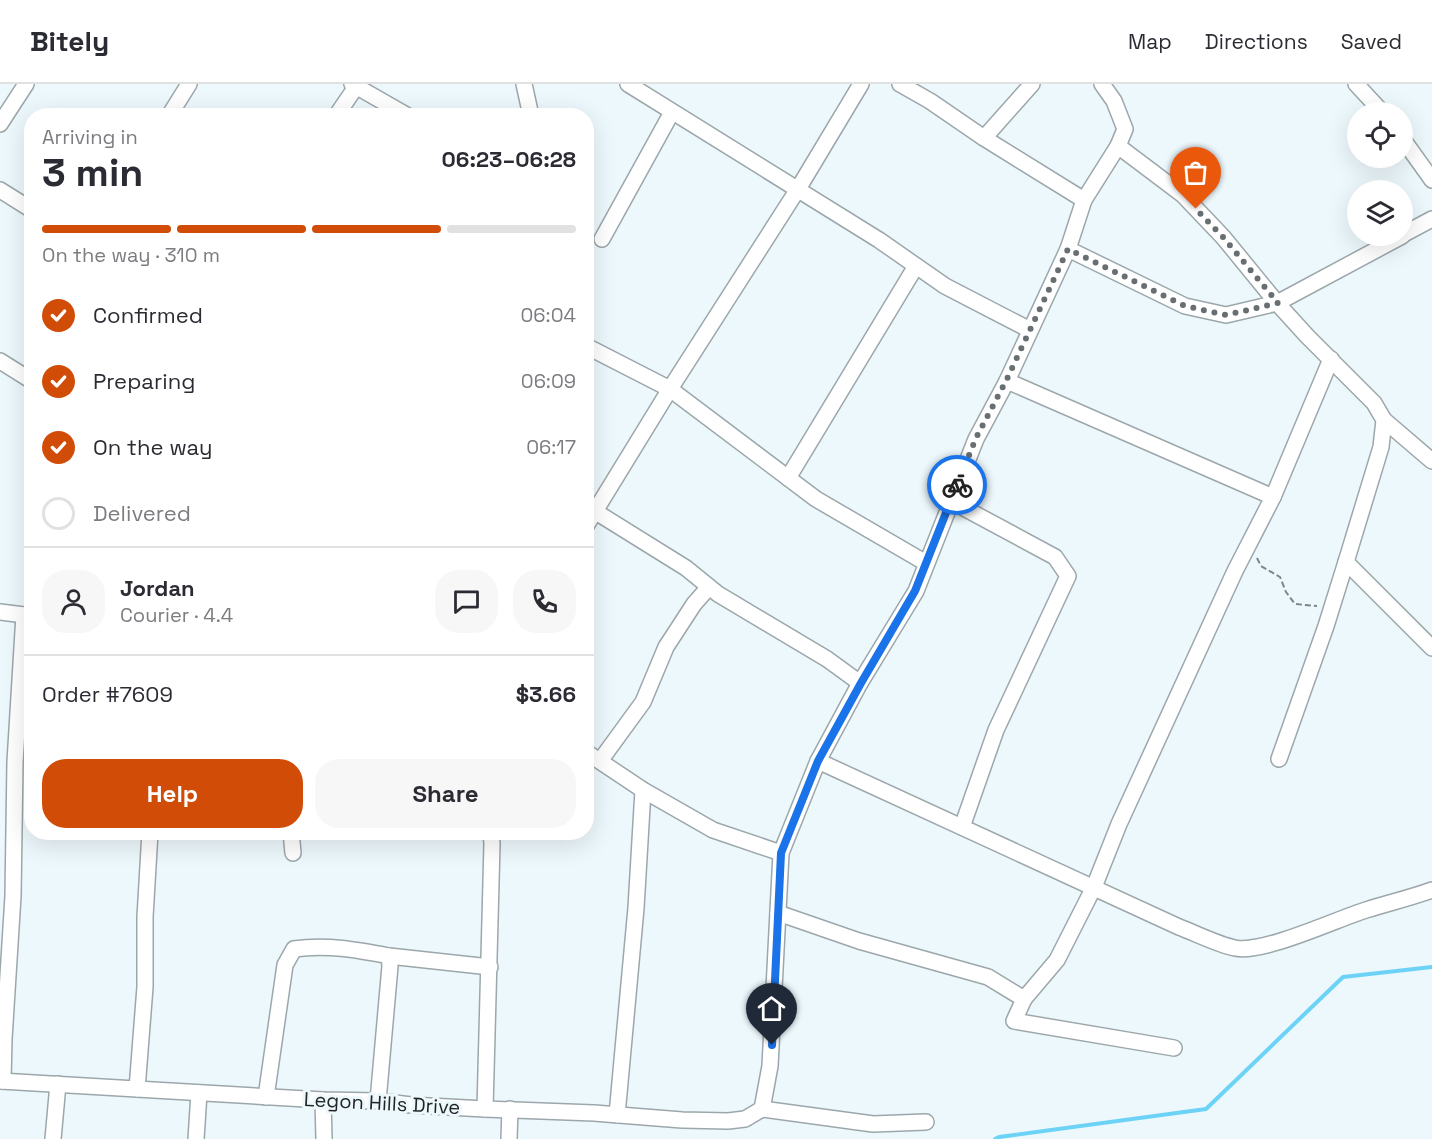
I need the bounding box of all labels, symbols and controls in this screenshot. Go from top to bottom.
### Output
text: Bitely [30,23,109,59]
text: Map [1128,28,1172,55]
text: Directions [1205,28,1308,55]
text: Saved [1341,28,1402,55]
map controls [1347,102,1413,246]
button: locate [1347,102,1413,168]
text: Arriving in [42,124,138,150]
text: 06:23–06:28 [442,145,576,173]
pin [1170,147,1221,209]
text: 3 min [42,148,143,197]
icon: bag [1179,156,1212,189]
button: layers [1347,180,1413,246]
text: On the way · 310 m [42,242,220,268]
icon: check [42,299,75,332]
text: Confirmed [93,301,203,329]
text: 06:04 [521,302,576,328]
icon: check [42,365,75,398]
text: Preparing [93,367,195,395]
text: 06:09 [521,368,576,394]
icon: check [42,431,75,464]
text: On the way [93,433,212,461]
text: 06:17 [526,434,576,460]
courier [927,455,987,515]
icon: bike [941,469,974,502]
text: Delivered [93,499,191,527]
button: person [42,570,105,633]
button: chat [435,570,498,633]
button: phone [513,570,576,633]
text: Jordan [120,574,195,602]
text: Courier · 4.4 [120,602,233,628]
text: Order #7609 [42,680,173,708]
text: $3.66 [516,680,576,708]
button: Help [42,759,303,828]
button: Share [315,759,576,828]
pin [746,983,797,1045]
icon: home [755,992,788,1025]
street label: Legon Hills Drive [303,1086,461,1120]

